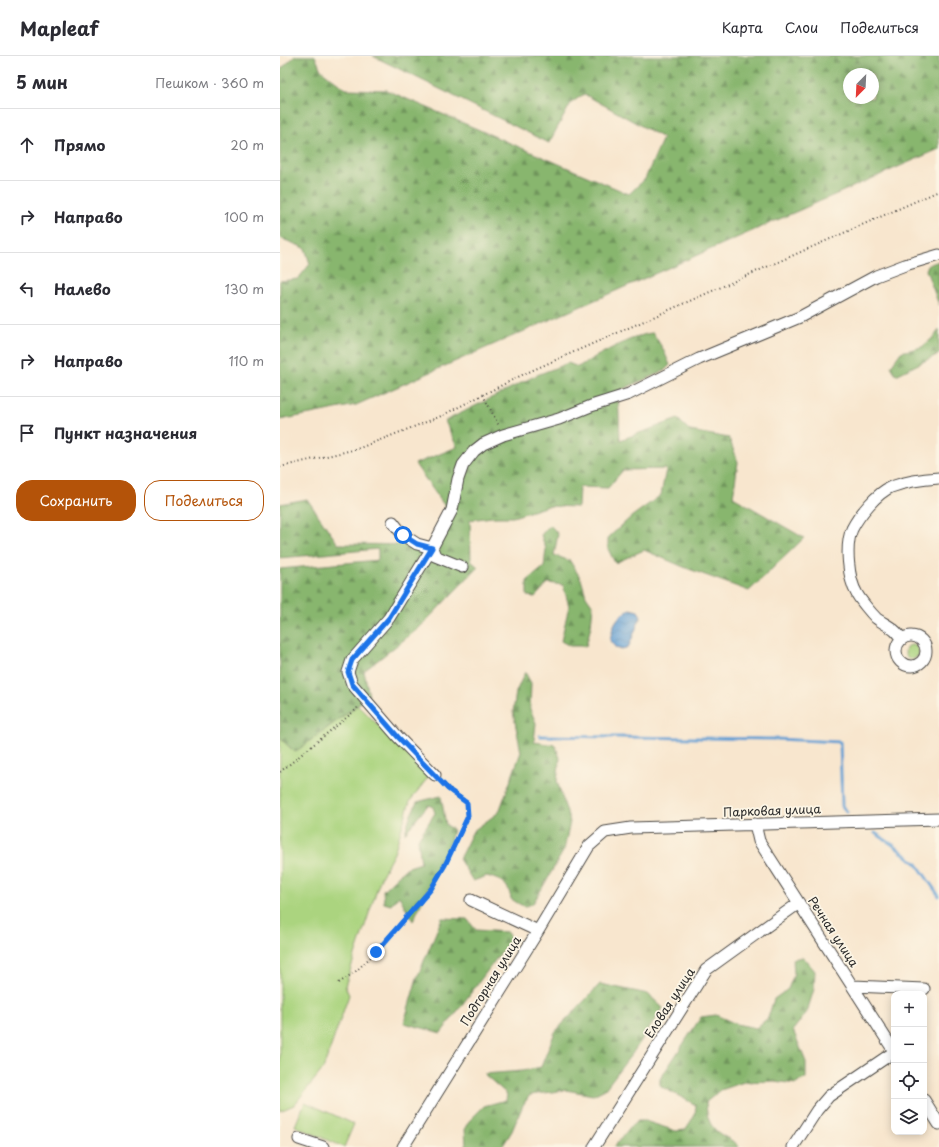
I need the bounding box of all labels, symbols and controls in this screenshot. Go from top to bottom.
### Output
text: Mapleaf [20,14,98,42]
text: Карта [722,17,763,38]
text: Слои [785,17,818,38]
text: Поделиться [840,17,919,38]
north arrow [843,68,879,104]
text: 5 мин [16,69,68,95]
text: Пешком · 360 m [155,73,264,92]
text: Прямо [54,133,105,156]
icon: ahead [16,134,38,156]
text: 20 m [230,135,264,154]
text: Направо [54,205,123,228]
icon: right [16,206,38,228]
text: 100 m [224,207,264,226]
text: Налево [54,277,111,300]
icon: left [16,278,38,300]
text: 130 m [225,279,264,298]
text: Направо [54,349,123,372]
icon: right [16,350,38,372]
text: 110 m [229,351,264,370]
text: Пункт назначения [54,421,197,444]
icon: arrive [16,422,38,444]
button: Сохранить [16,480,136,521]
button: Поделиться [144,480,264,521]
route start [394,526,412,544]
street label: Парковая улица [723,799,822,821]
street label: Речная улица [804,893,864,971]
street label: Подгорная улица [455,932,525,1029]
route end [367,943,385,961]
street label: Еловая улица [640,963,699,1041]
map controls [891,991,927,1135]
button: + [891,991,927,1027]
button: − [891,1027,927,1063]
button: locate [891,1063,927,1099]
button: layers [891,1099,927,1135]

